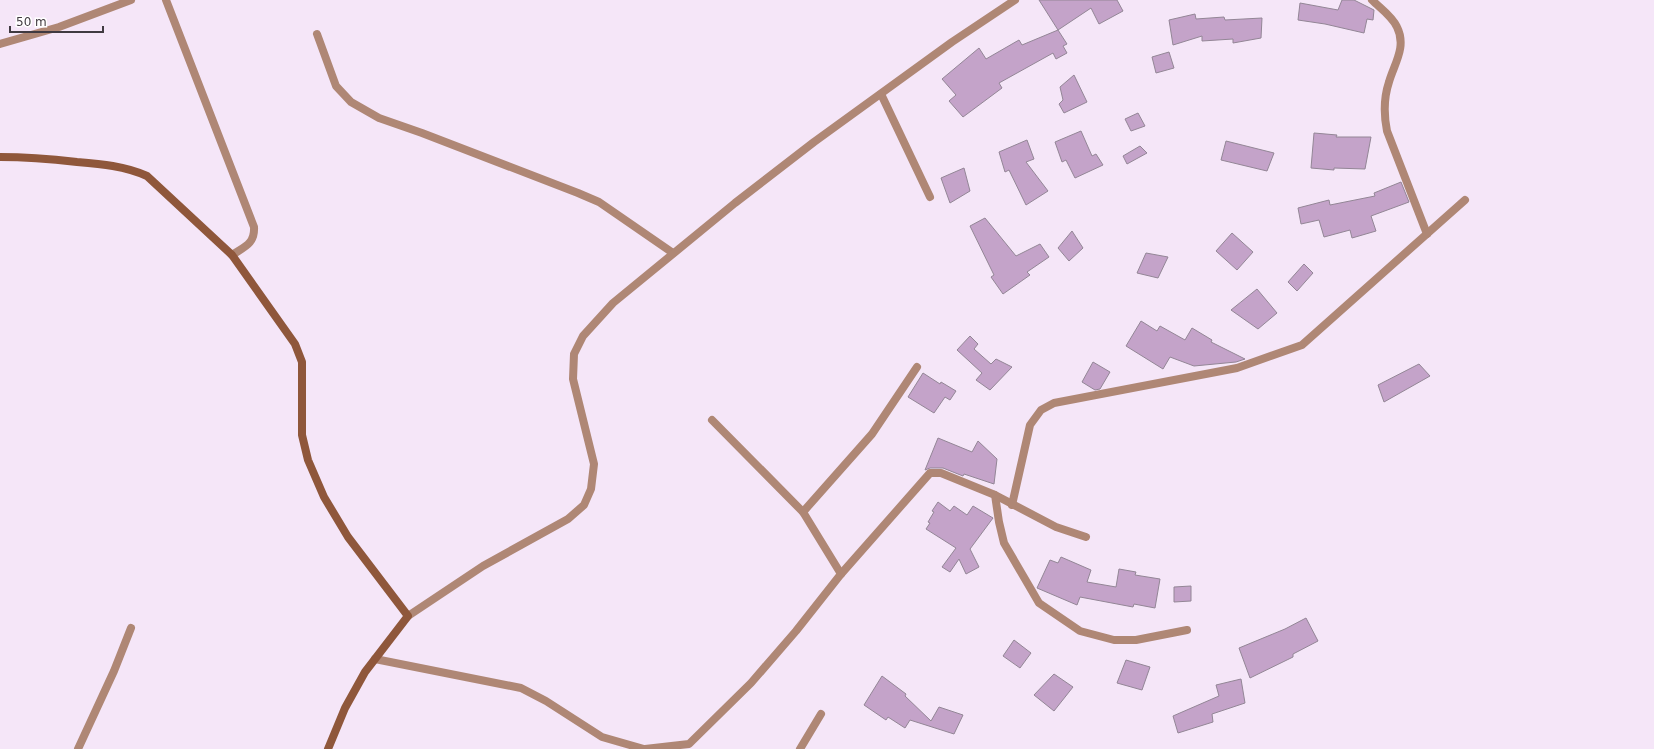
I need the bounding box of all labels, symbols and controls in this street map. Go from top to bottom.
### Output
scale bar [10,8,103,34]
text: 50 m [16,15,47,29]

